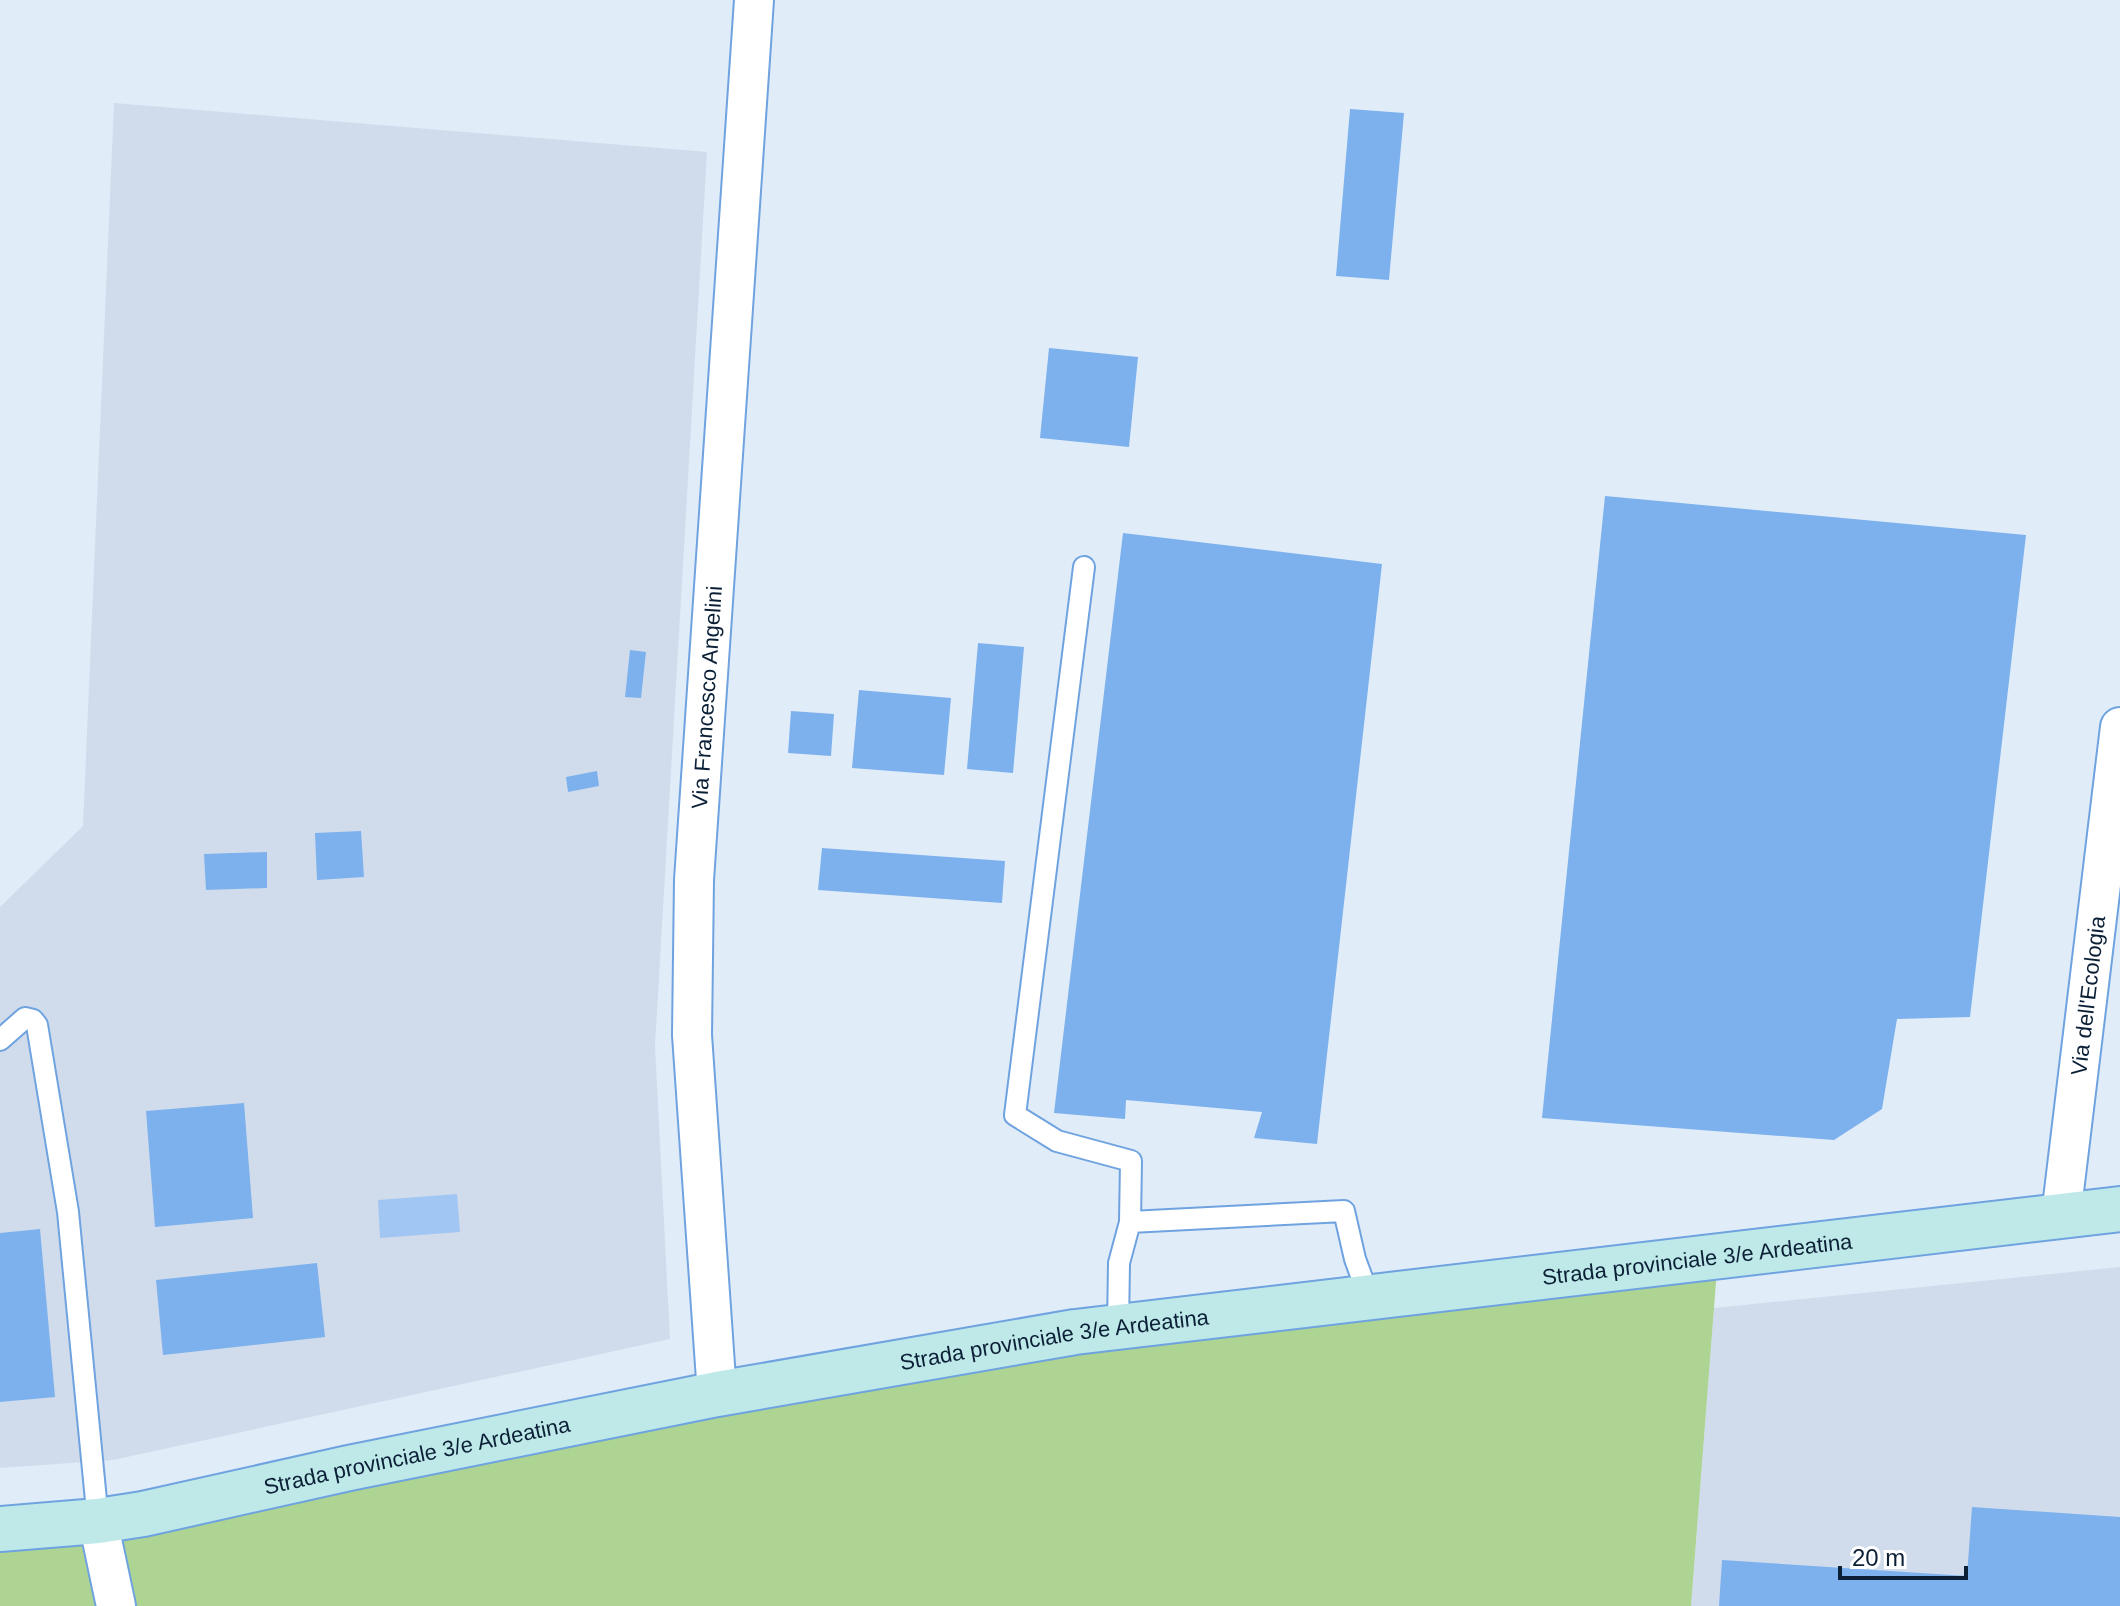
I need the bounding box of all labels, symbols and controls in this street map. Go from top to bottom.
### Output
street label: Via Francesco Angelini [686,585,727,810]
street label: Via dell'Ecologia [2066,914,2110,1077]
street label: Strada provinciale 3/e Ardeatina [1541,1228,1854,1289]
street label: Strada provinciale 3/e Ardeatina [898,1304,1211,1375]
street label: Strada provinciale 3/e Ardeatina [261,1411,573,1499]
scale bar [1840,1530,1966,1580]
text: 20 m [1852,1544,1905,1571]

